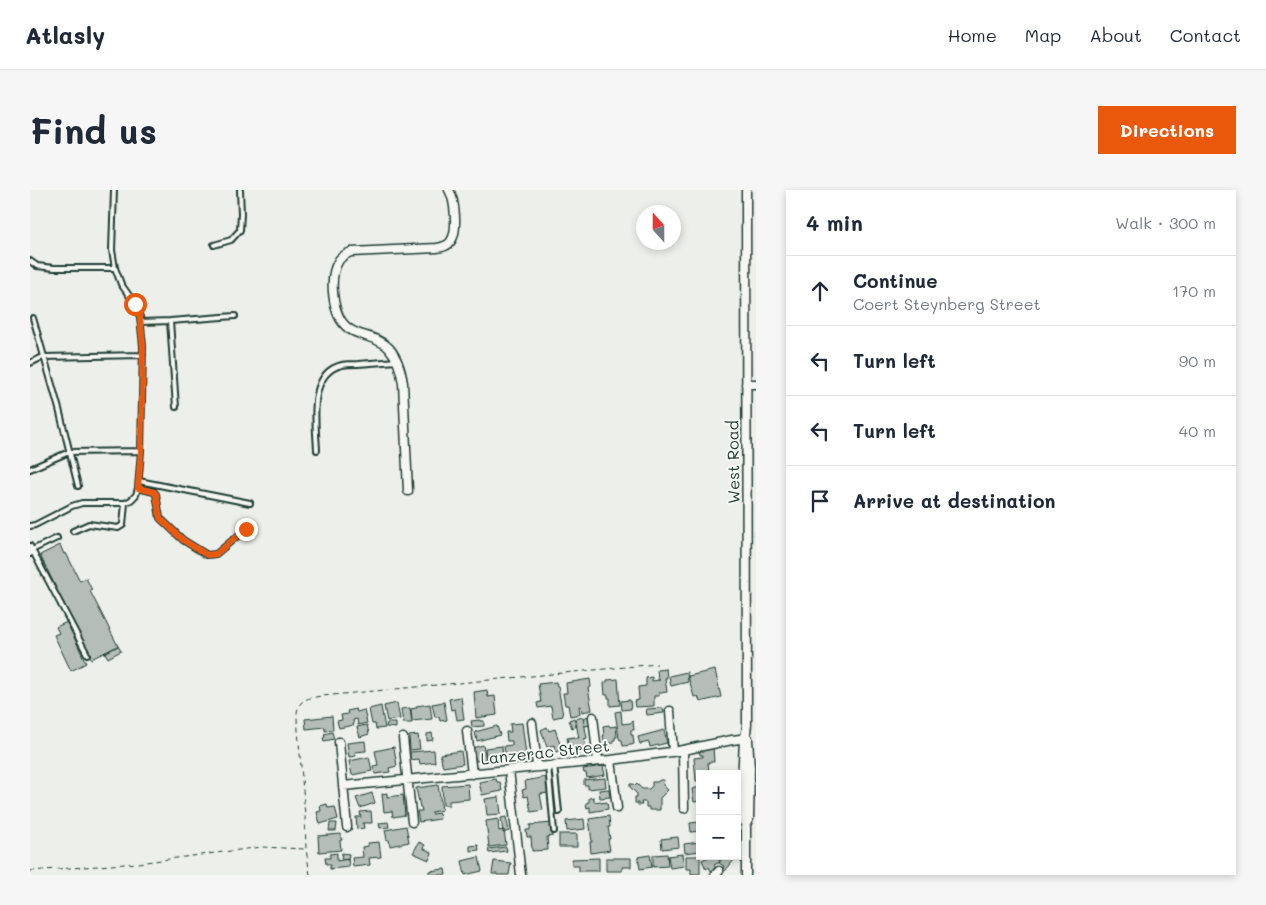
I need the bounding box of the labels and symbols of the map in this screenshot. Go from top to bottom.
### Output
north arrow [636,205,681,250]
route start [124,293,147,316]
street label: West Road [721,420,744,504]
route end [235,518,258,541]
street label: Lanzerac Street [479,734,610,769]

